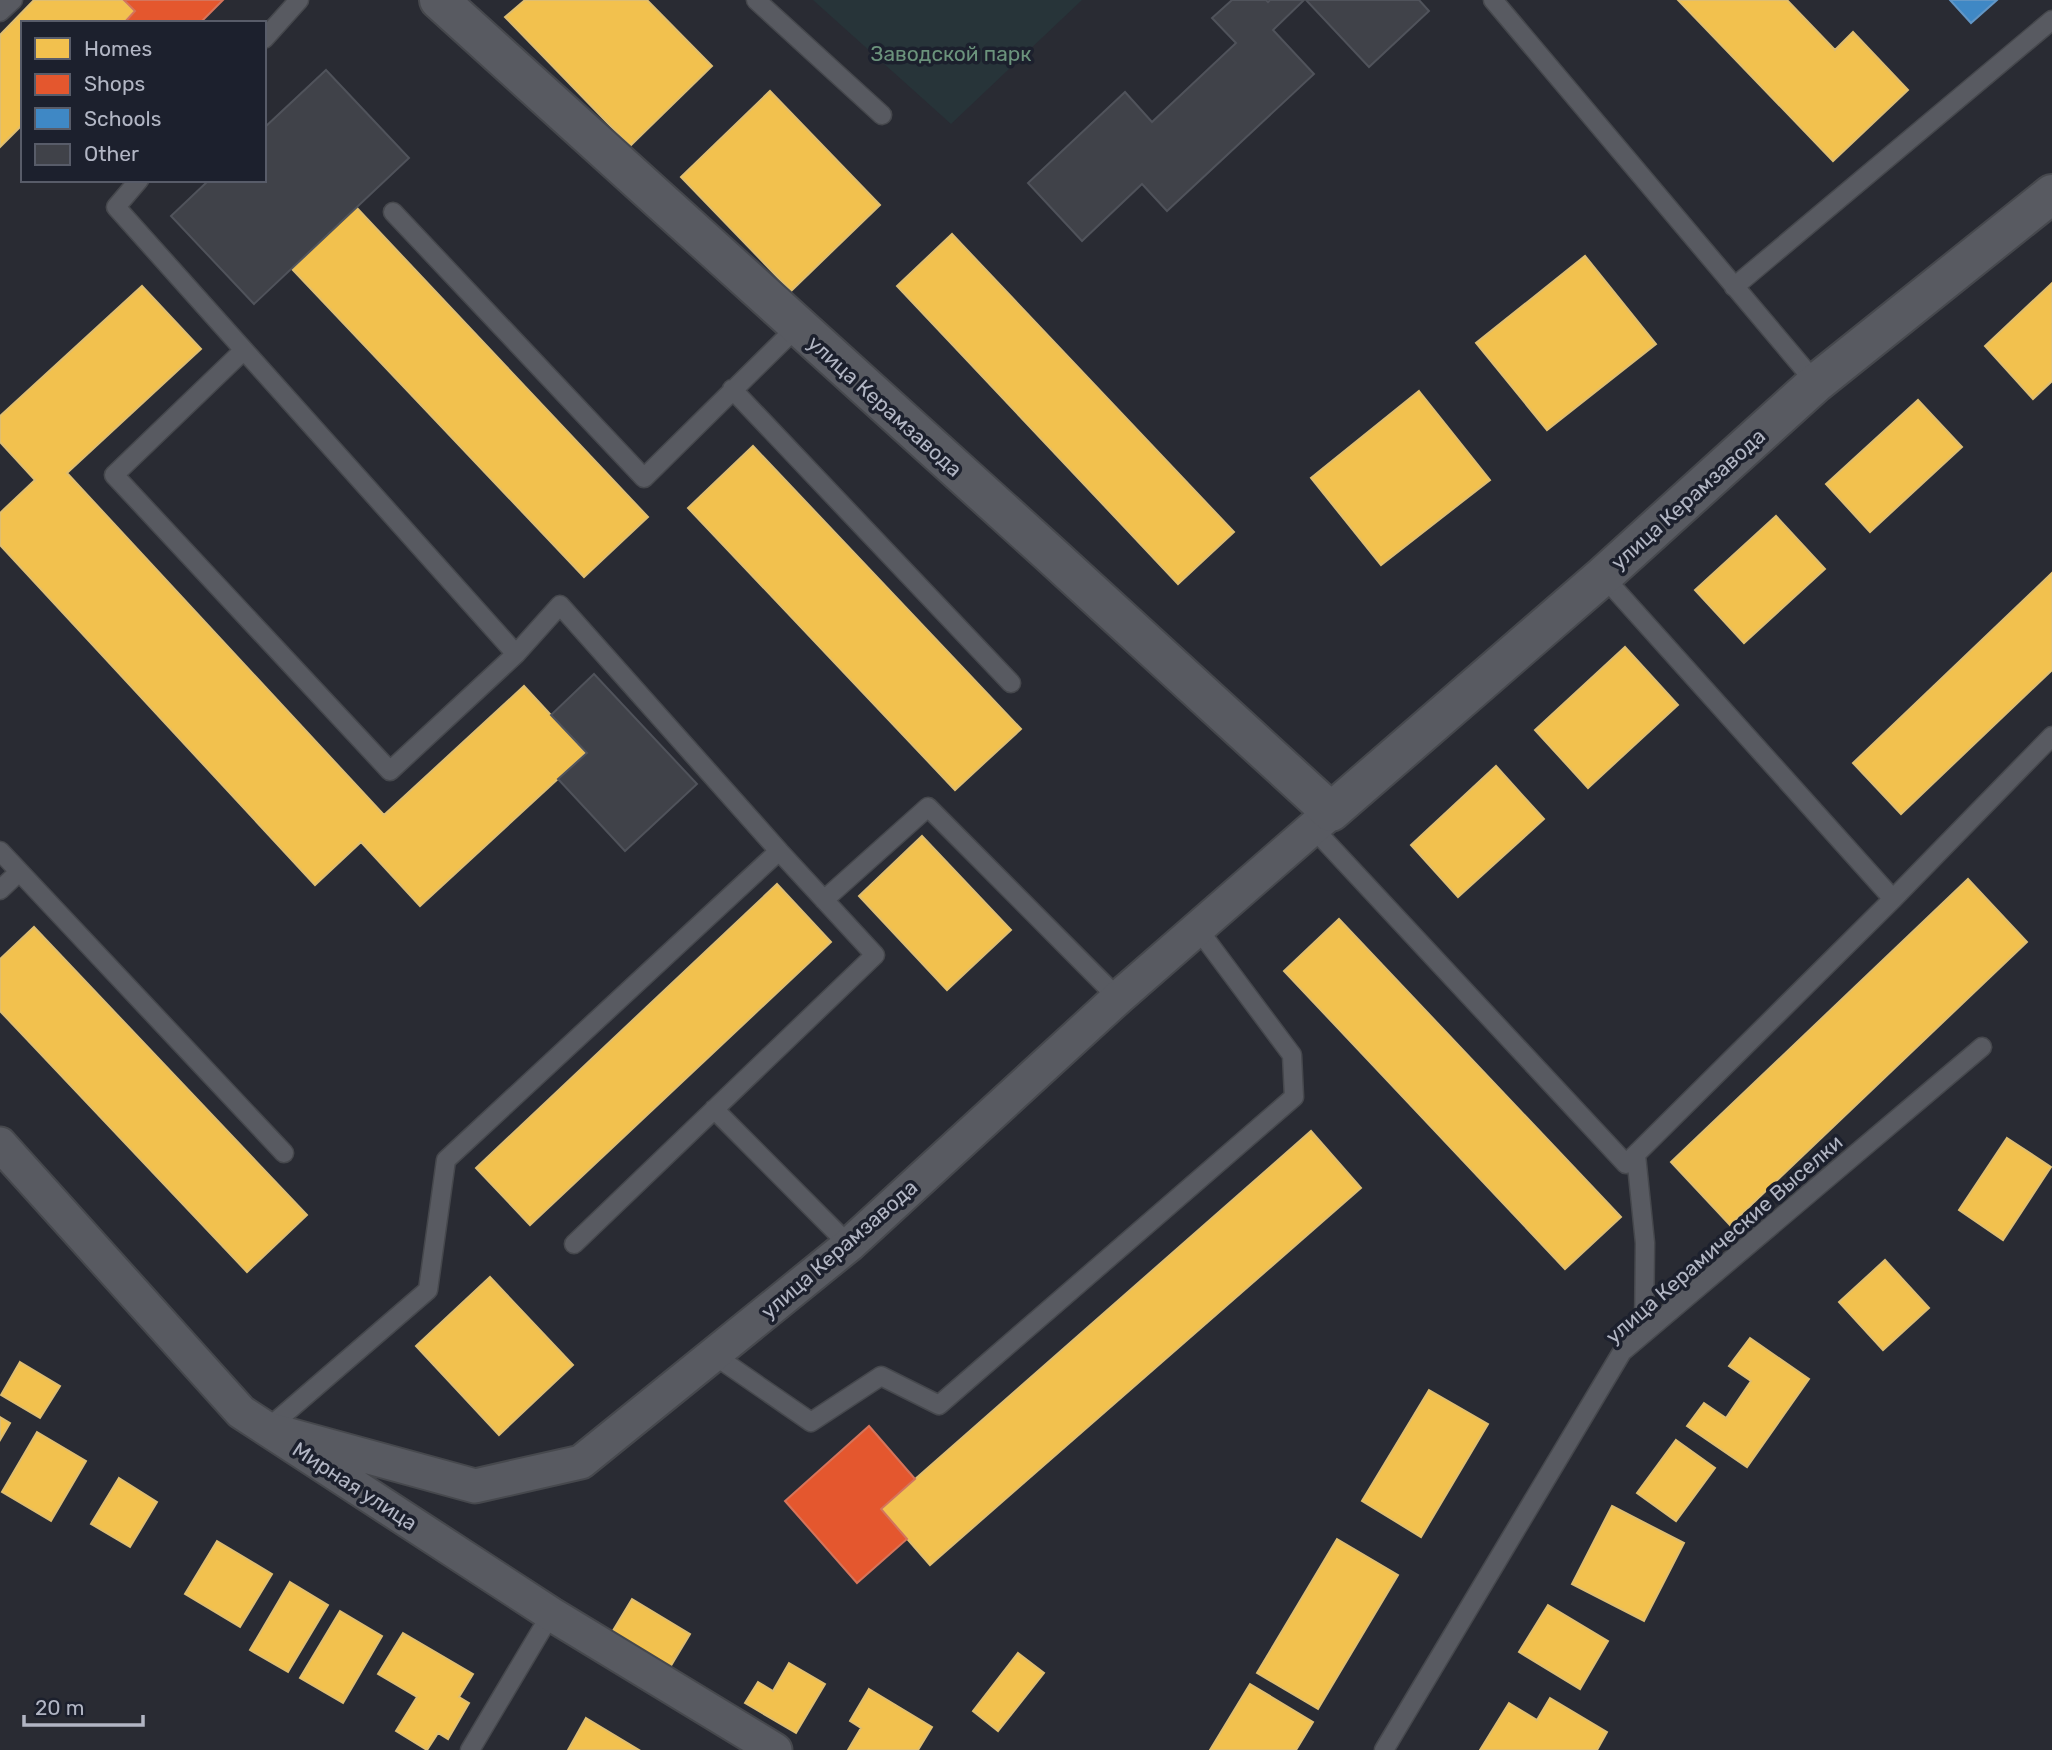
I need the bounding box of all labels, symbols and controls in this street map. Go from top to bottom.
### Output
legend [21,21,266,182]
text: Homes [84,36,152,61]
park label: Заводской парк [870,41,1032,66]
text: Shops [84,71,145,96]
text: Schools [84,106,161,131]
text: Other [84,141,139,166]
street label: улица Керамзавода [803,330,967,482]
street label: улица Керамзавода [1606,423,1770,575]
street label: улица Керамические Выселки [1600,1129,1848,1349]
street label: улица Керамзавода [756,1174,922,1324]
street label: Мирная улица [288,1436,422,1536]
scale bar [24,1684,144,1728]
text: 20 m [35,1695,84,1720]

